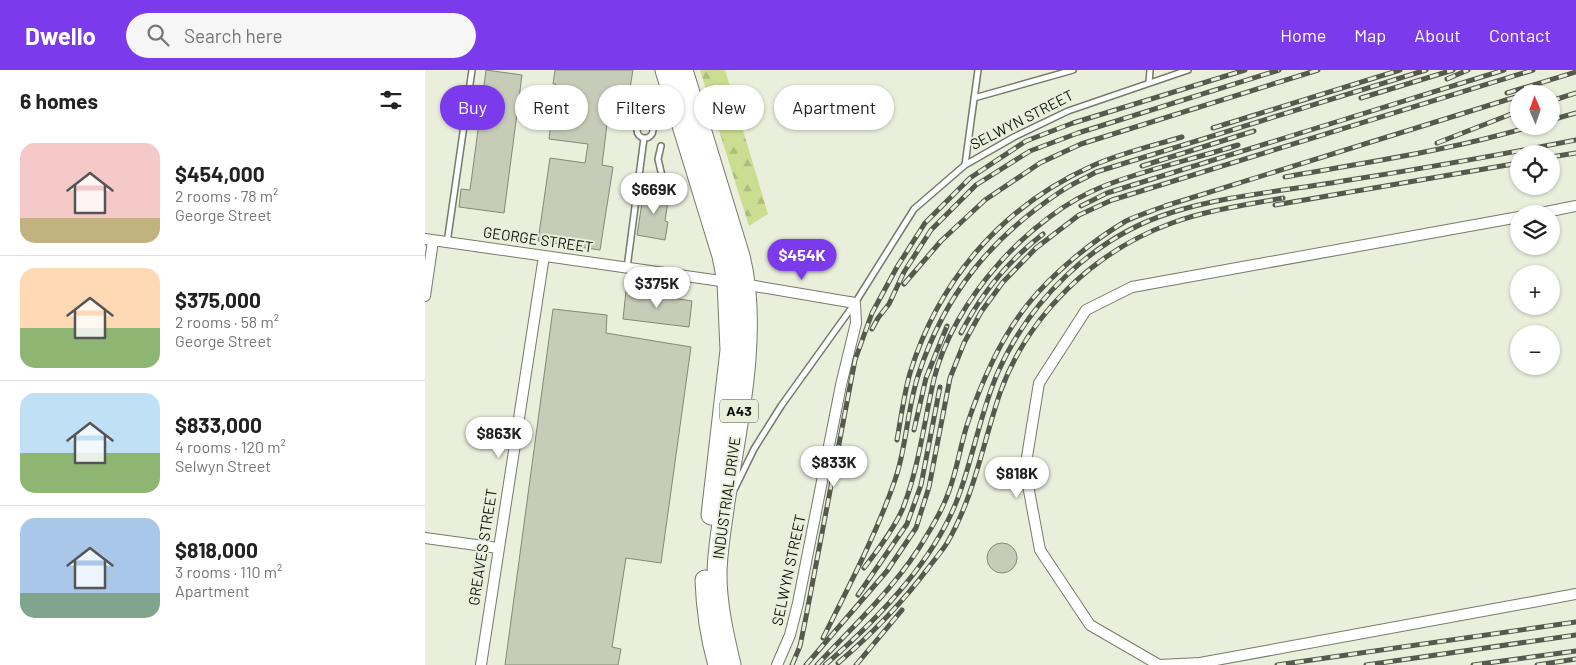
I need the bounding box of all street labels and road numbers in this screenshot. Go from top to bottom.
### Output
street label: SELWYN STREET [967,85,1076,153]
street label: GEORGE STREET [482,222,594,256]
road number: A43 [720,400,758,422]
street label: INDUSTRIAL DRIVE [709,435,744,560]
street label: GREAVES STREET [464,487,500,607]
street label: SELWYN STREET [767,512,809,627]

